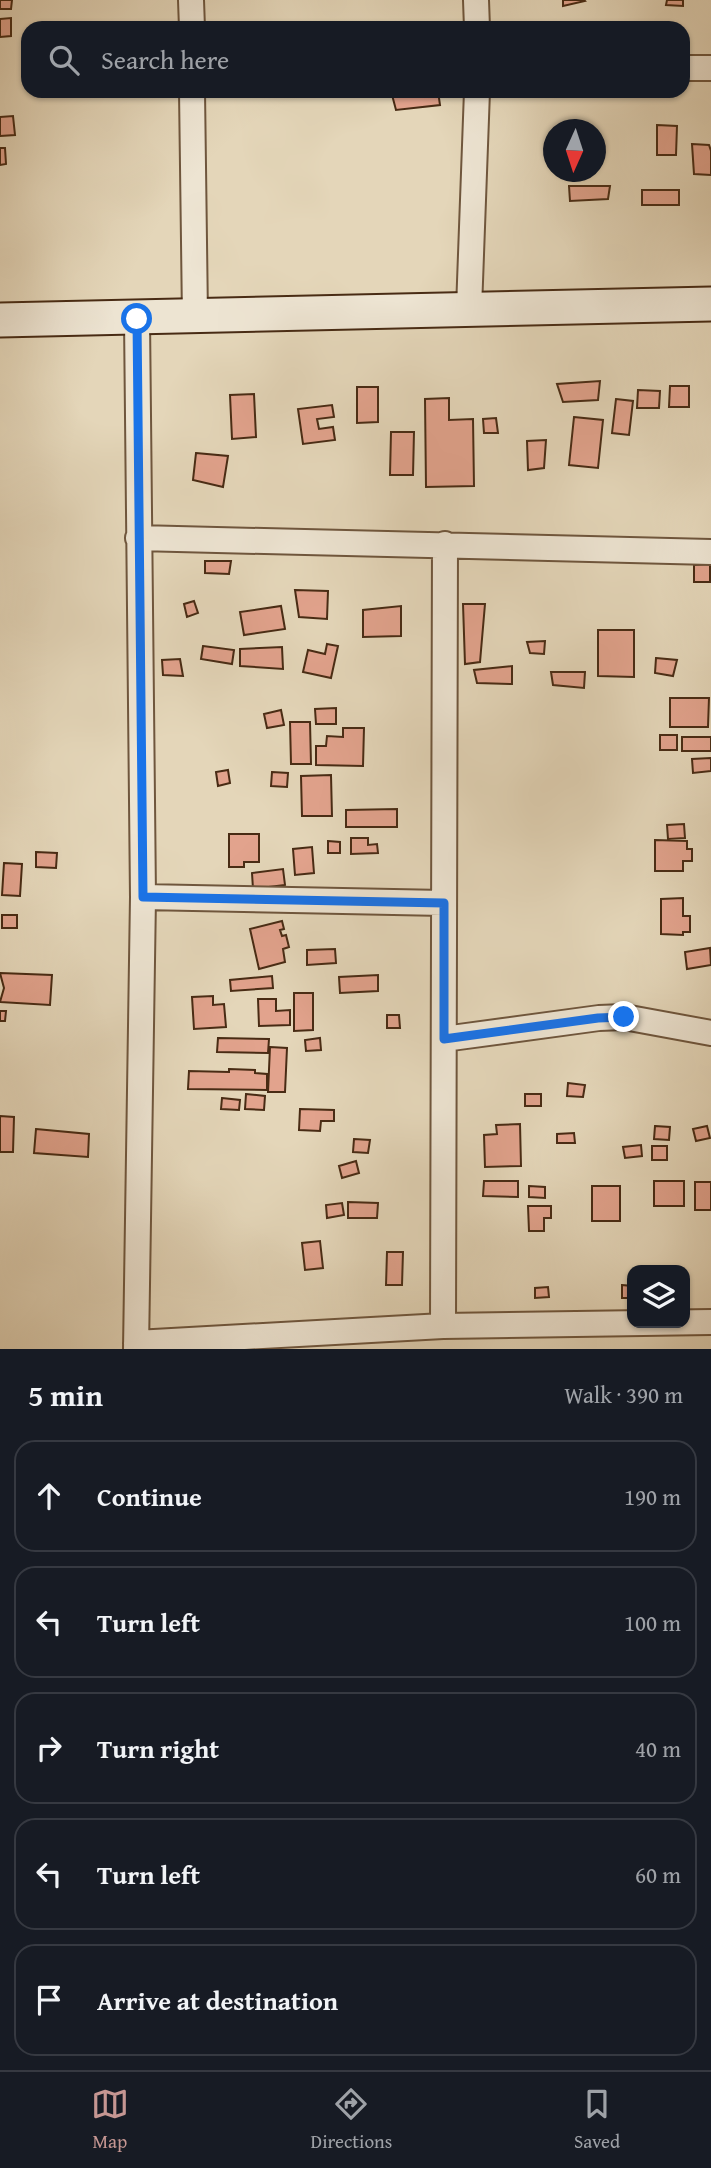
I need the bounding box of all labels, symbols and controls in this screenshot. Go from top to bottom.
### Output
search box [21,21,690,98]
text: Search here [101,40,229,79]
icon: search [45,41,83,79]
north arrow [543,119,606,182]
route start [121,303,152,334]
route end [608,1001,639,1032]
map controls [627,1265,690,1328]
button: layers [627,1265,690,1328]
text: 5 min [28,1373,103,1417]
text: Walk · 390 m [564,1378,683,1411]
icon: ahead [30,1477,68,1515]
text: Continue [97,1477,202,1516]
text: 190 m [624,1480,681,1513]
icon: left [30,1603,68,1641]
text: Turn left [97,1603,200,1642]
text: 100 m [624,1606,681,1639]
icon: right [30,1729,68,1767]
text: Turn right [97,1729,219,1768]
text: 40 m [635,1732,681,1765]
icon: left [30,1855,68,1893]
text: Turn left [97,1855,200,1894]
text: 60 m [635,1858,681,1891]
icon: arrive [30,1981,68,2019]
text: Arrive at destination [97,1981,338,2020]
tab: Map [91,2085,129,2155]
tab: Directions [311,2085,392,2155]
tab: Saved [574,2085,620,2155]

